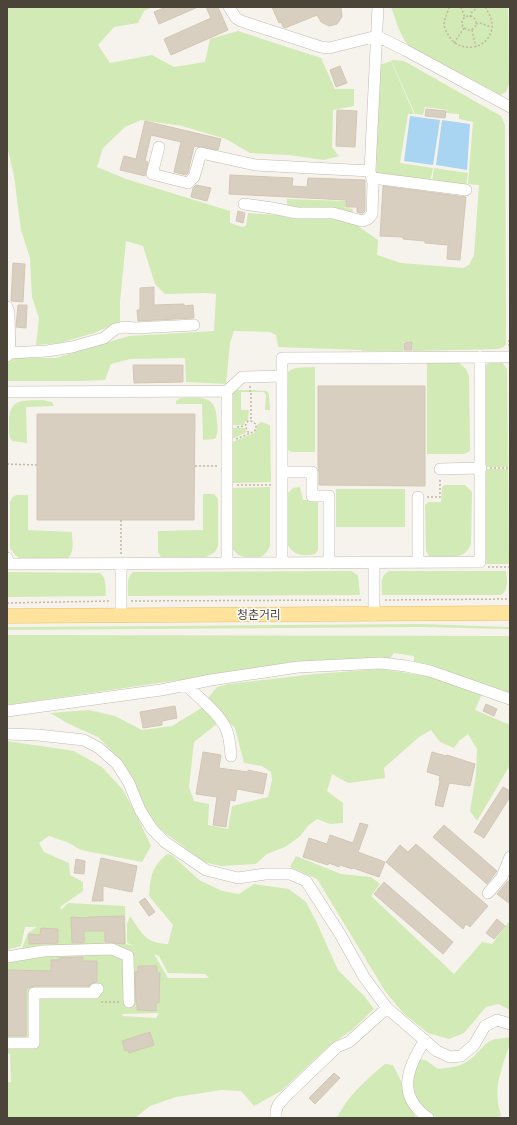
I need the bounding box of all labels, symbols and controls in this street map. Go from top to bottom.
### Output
street label: 청춘거리 [237,608,281,622]

